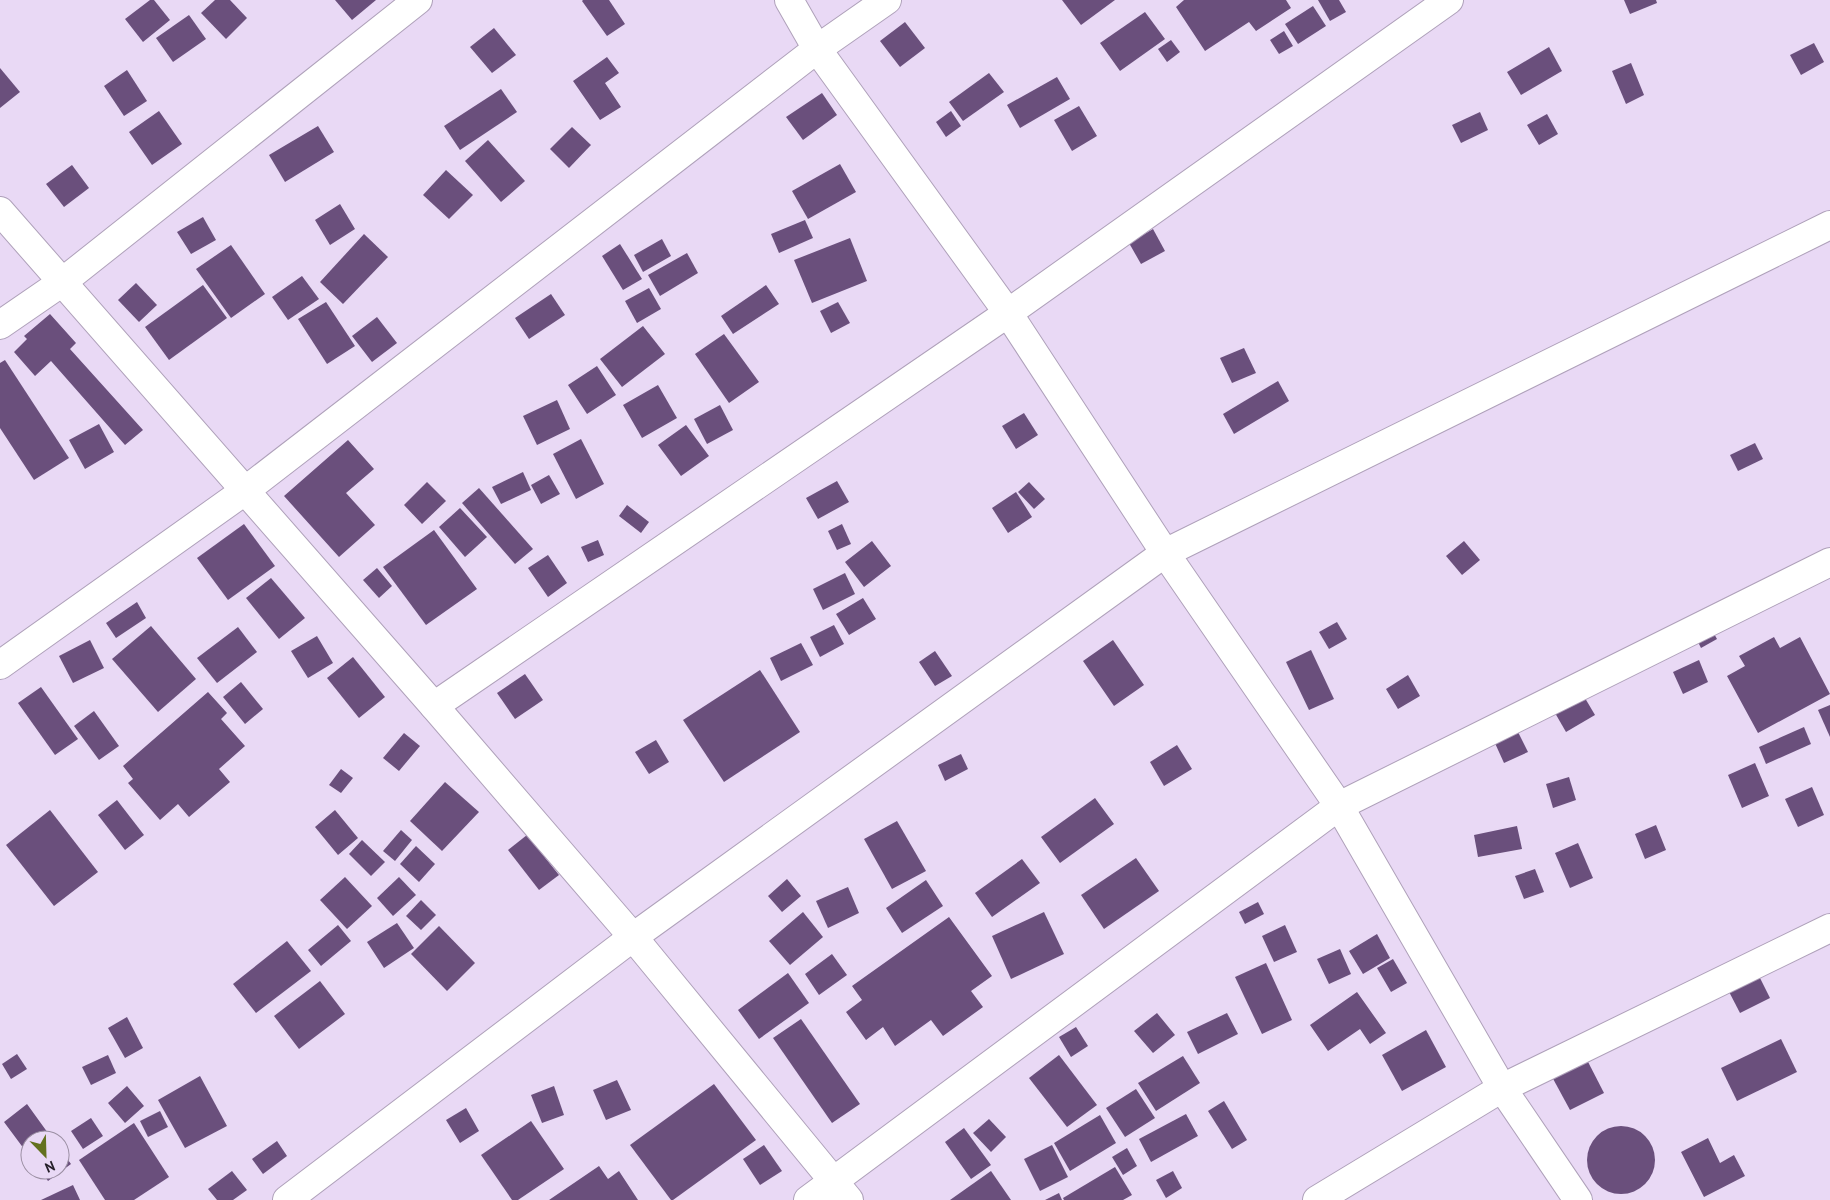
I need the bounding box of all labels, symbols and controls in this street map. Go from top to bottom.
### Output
north arrow [20,1130,70,1180]
text: N [42,1157,58,1177]

